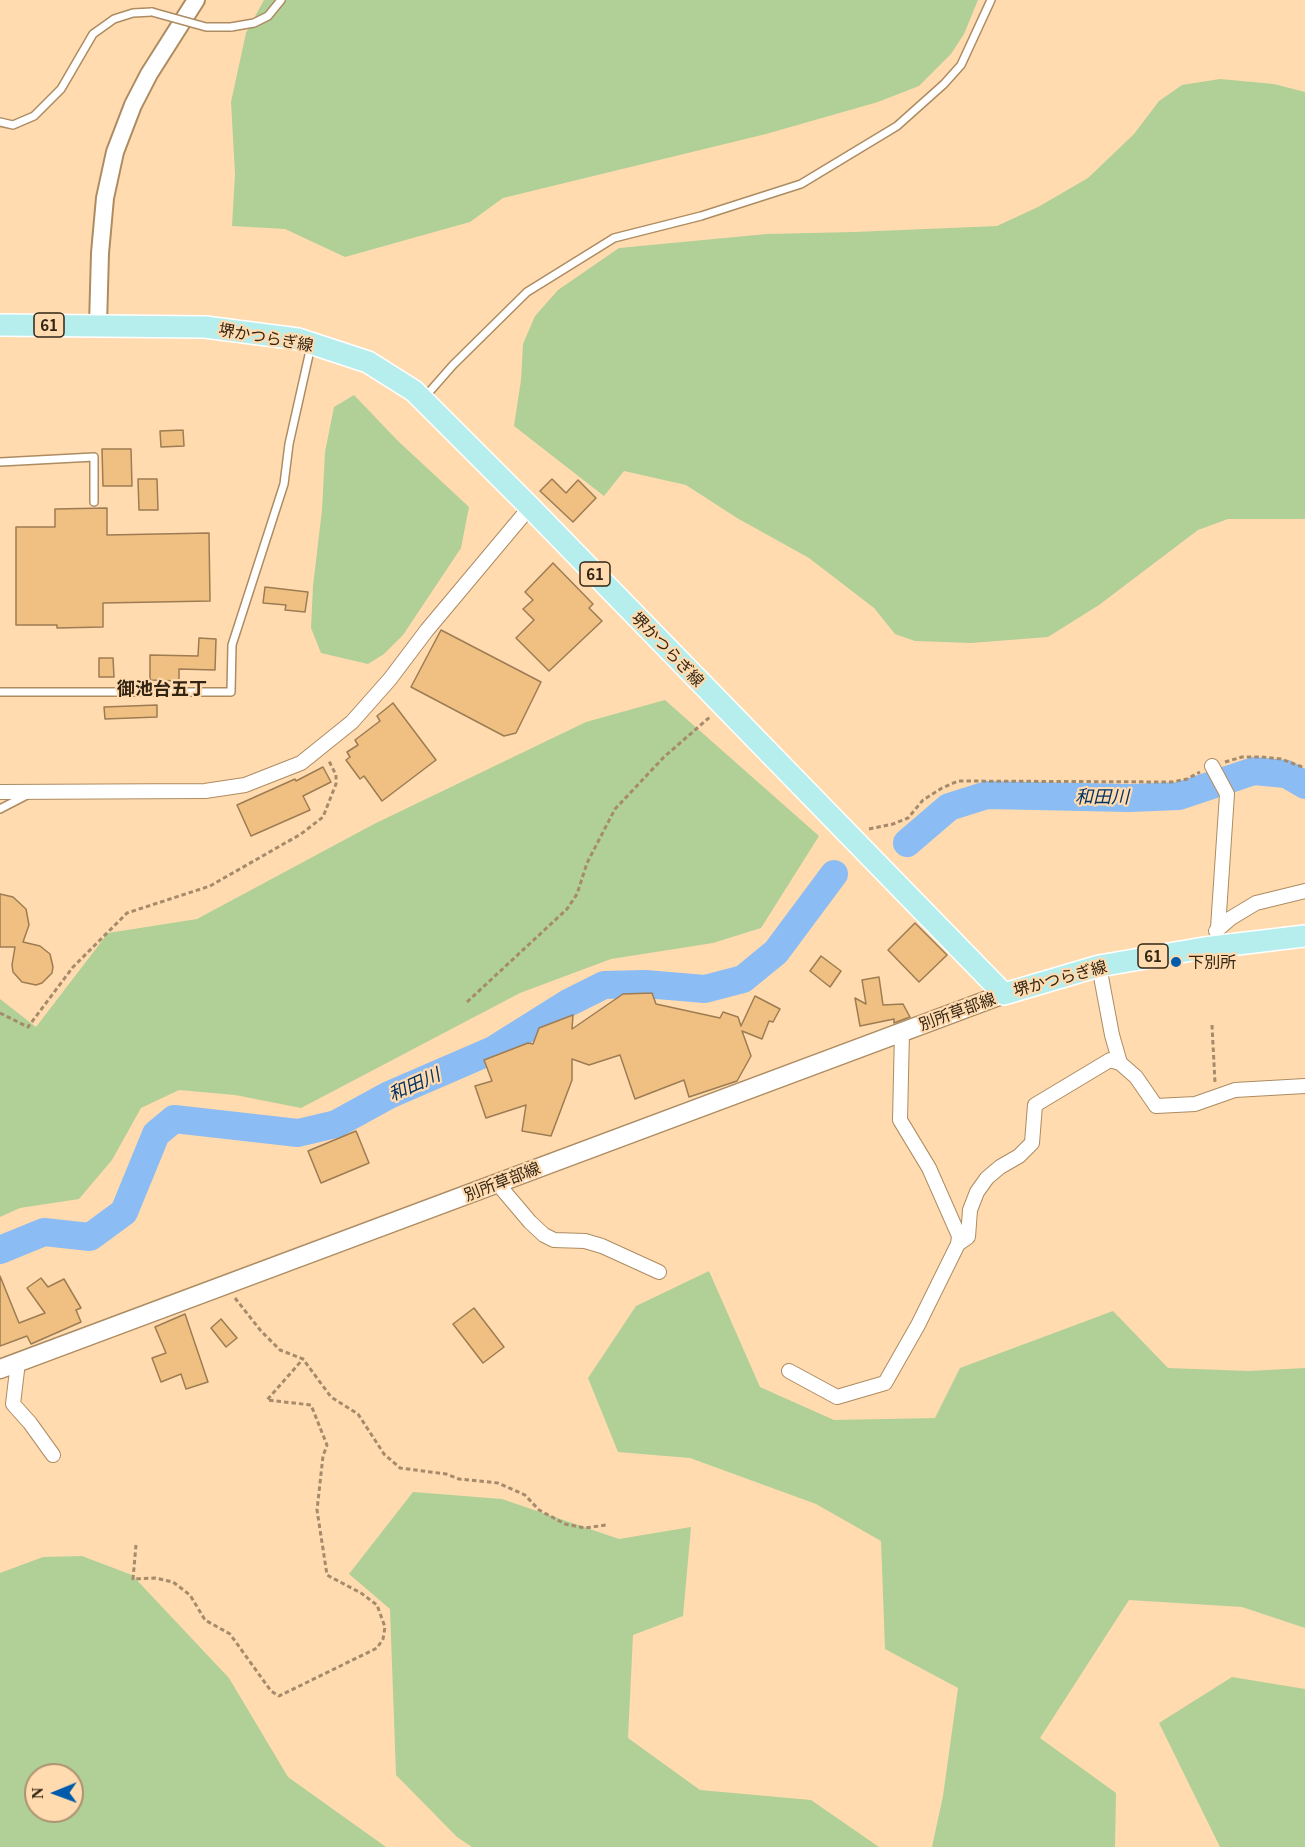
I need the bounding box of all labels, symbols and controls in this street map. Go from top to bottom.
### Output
road number: 61 [34,313,64,337]
street label: 堺かつらぎ線 [217,319,315,355]
road number: 61 [580,562,610,586]
street label: 堺かつらぎ線 [628,608,708,690]
district label: 御池台五丁 [117,677,207,699]
water label: 和田川 [1075,785,1129,807]
road number: 61 [1138,944,1168,968]
place label: 下別所 [1188,952,1236,972]
marker: 下別所 [1169,955,1183,969]
street label: 堺かつらぎ線 [1011,956,1109,1000]
street label: 別所草部線 [916,988,998,1034]
water label: 和田川 [385,1063,443,1105]
street label: 別所草部線 [461,1158,543,1204]
north arrow [24,1763,84,1823]
text: N [29,1787,46,1799]

